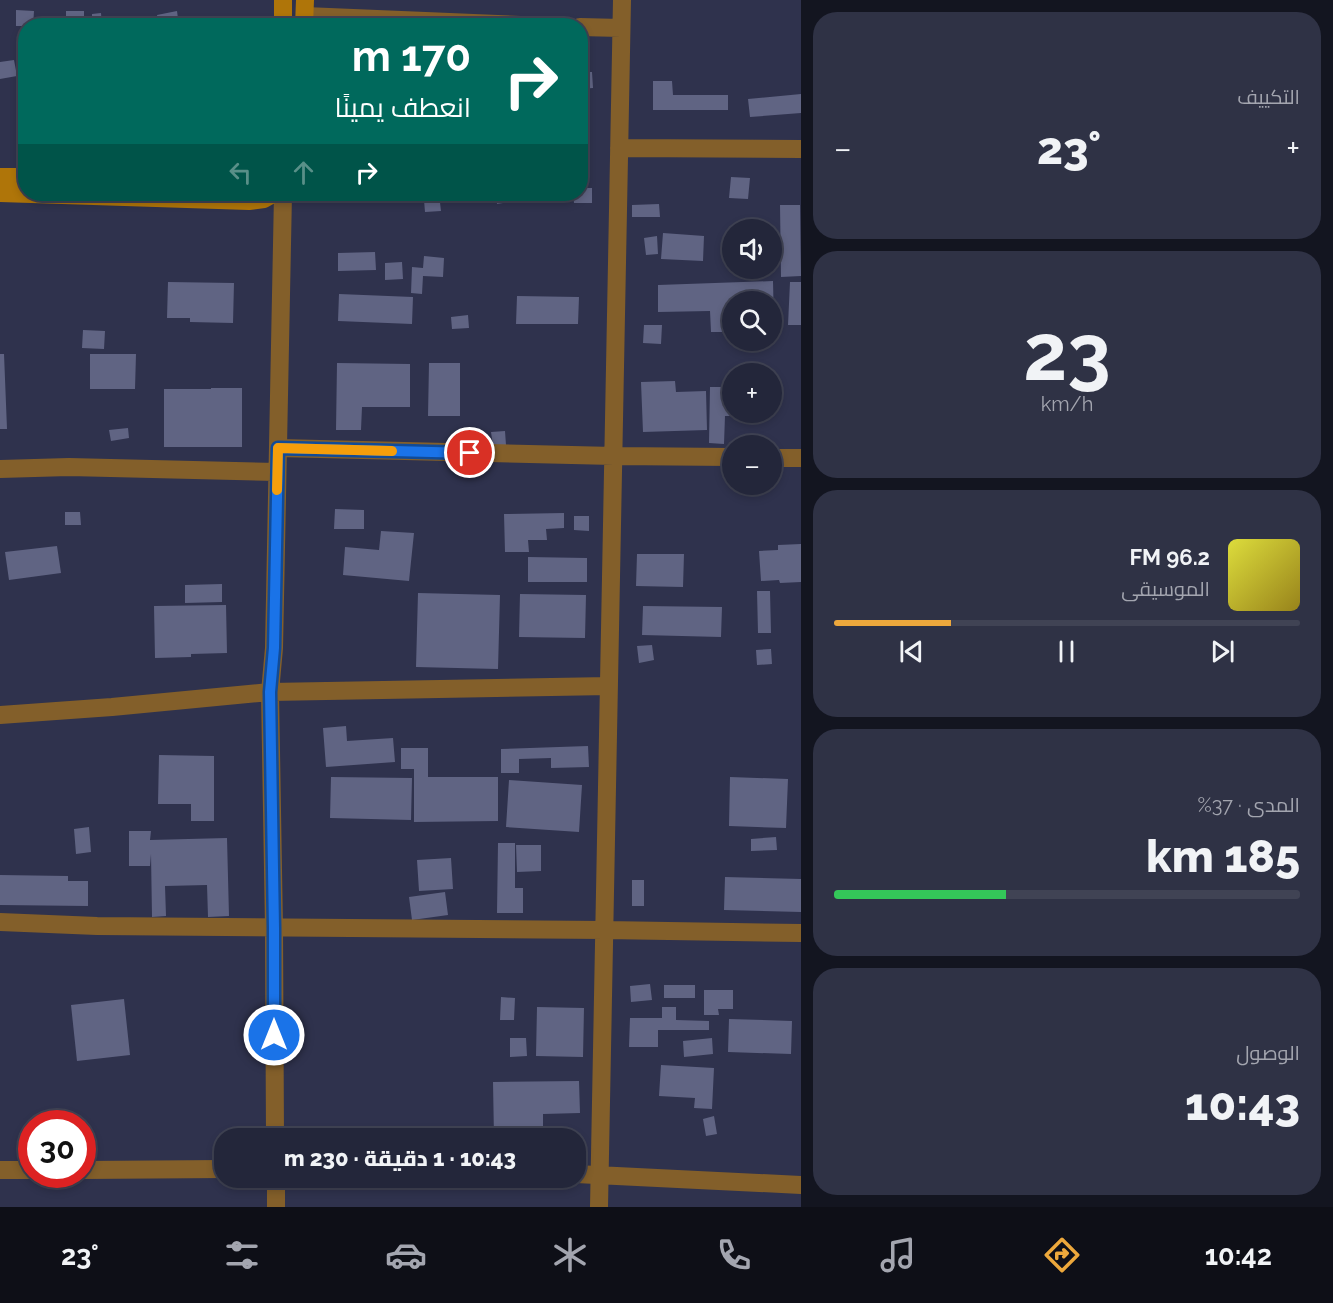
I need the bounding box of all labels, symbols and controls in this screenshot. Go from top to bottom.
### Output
text: 170 m [352,32,471,81]
icon: right [492,42,570,120]
text: التكييف [1237,85,1300,109]
text: انعطف يمينًا [334,92,471,123]
text: 23° [1037,122,1101,175]
text: − [834,129,852,168]
text: + [1286,129,1300,168]
icon: left [224,156,257,189]
icon: ahead [287,156,320,189]
icon: right [350,156,383,189]
map controls [722,219,782,495]
button: sound [722,219,782,279]
button: search [722,291,782,351]
text: 23 [1023,307,1111,398]
button: + [722,363,782,423]
text: km/h [1041,392,1093,416]
pin [444,427,495,478]
button: − [722,435,782,495]
icon: arrive [453,436,486,469]
text: 96.2 FM [1129,544,1210,570]
text: الموسيقى [1121,577,1210,601]
icon: previous [895,635,928,668]
icon: pause [1050,635,1083,668]
icon: next [1206,635,1239,668]
text: المدى · 37% [1197,793,1300,817]
text: 185 km [1146,830,1300,883]
position arrow [242,1003,306,1067]
text: الوصول [1236,1041,1300,1065]
text: 10:43 [1185,1078,1300,1131]
speed limit sign: 30 [18,1110,96,1188]
text: 10:43 · 1 دقيقة · 230 m [284,1145,516,1171]
icon: filters [221,1234,263,1276]
icon: car [385,1234,427,1276]
icon: climate [549,1234,591,1276]
icon: phone [713,1234,755,1276]
icon: music [877,1234,919,1276]
icon: directions [1041,1234,1083,1276]
text: 23° [61,1240,99,1271]
text: 10:42 [1205,1240,1272,1271]

